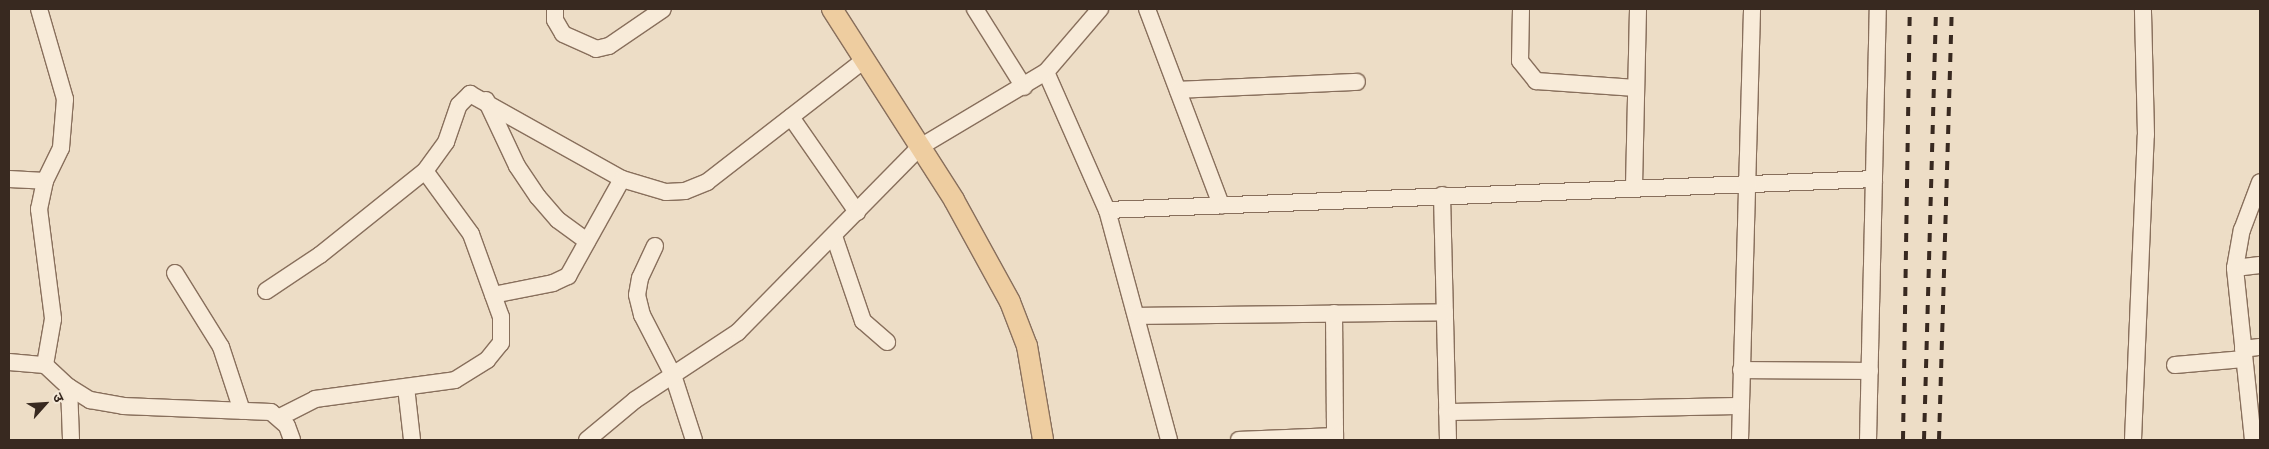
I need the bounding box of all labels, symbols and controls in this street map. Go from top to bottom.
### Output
north arrow [20,379,70,429]
text: उ [49,389,69,405]

